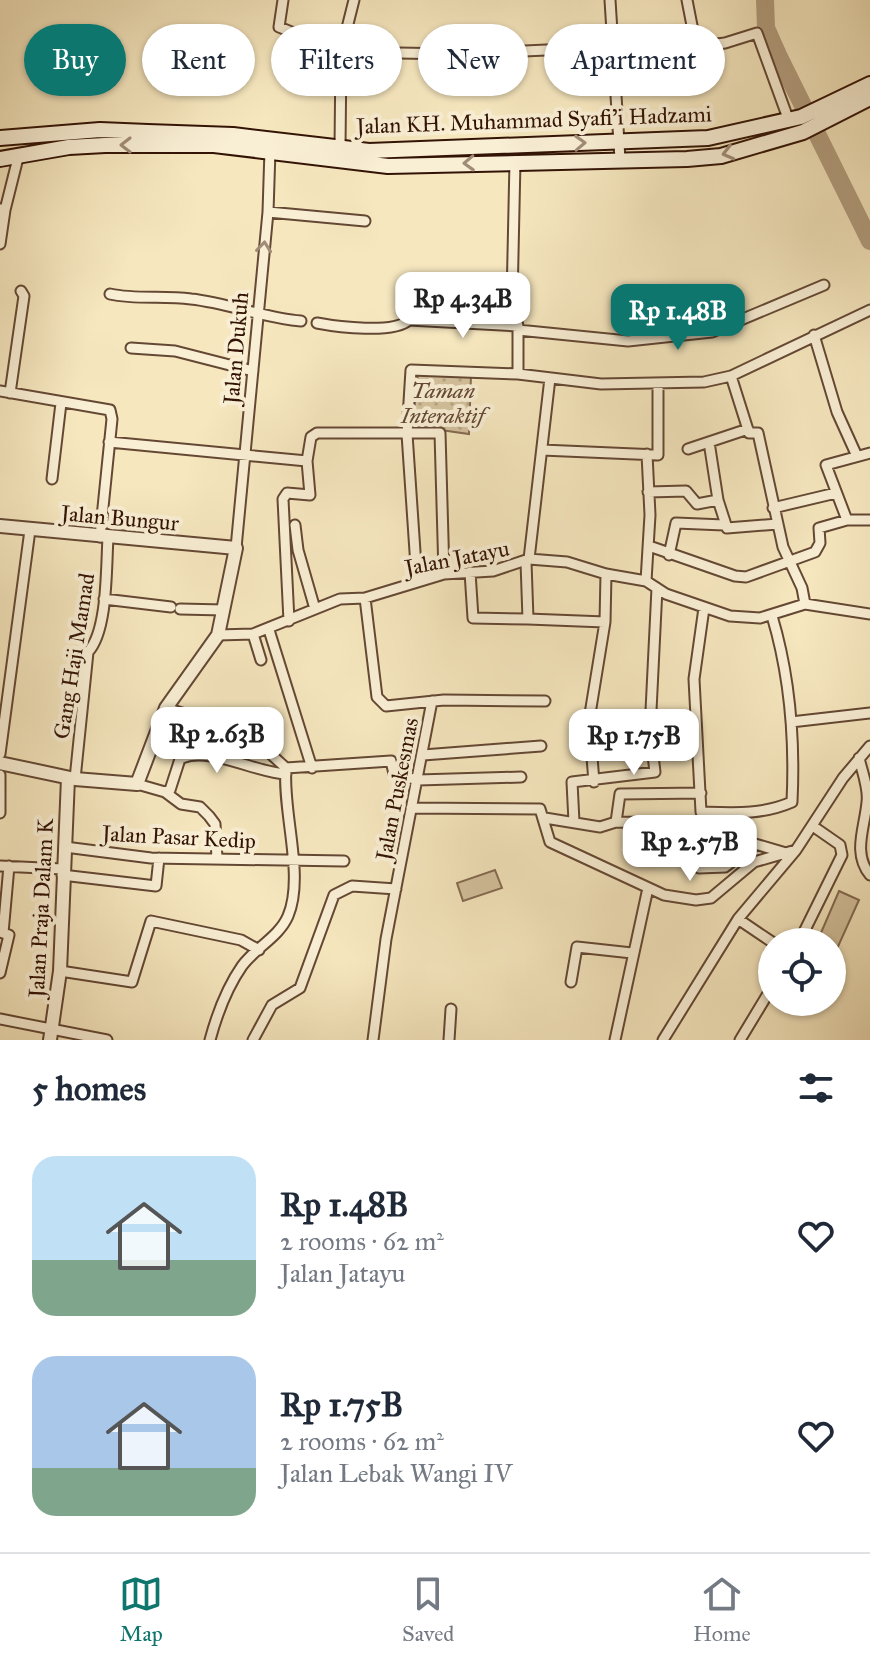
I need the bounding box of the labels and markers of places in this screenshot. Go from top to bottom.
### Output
pin: Rp 4.34B [380,272,546,340]
pin: Rp 1.48B [595,284,761,352]
pin: Rp 2.63B [134,707,300,775]
pin: Rp 1.75B [551,709,717,777]
pin: Rp 2.57B [607,815,773,883]

